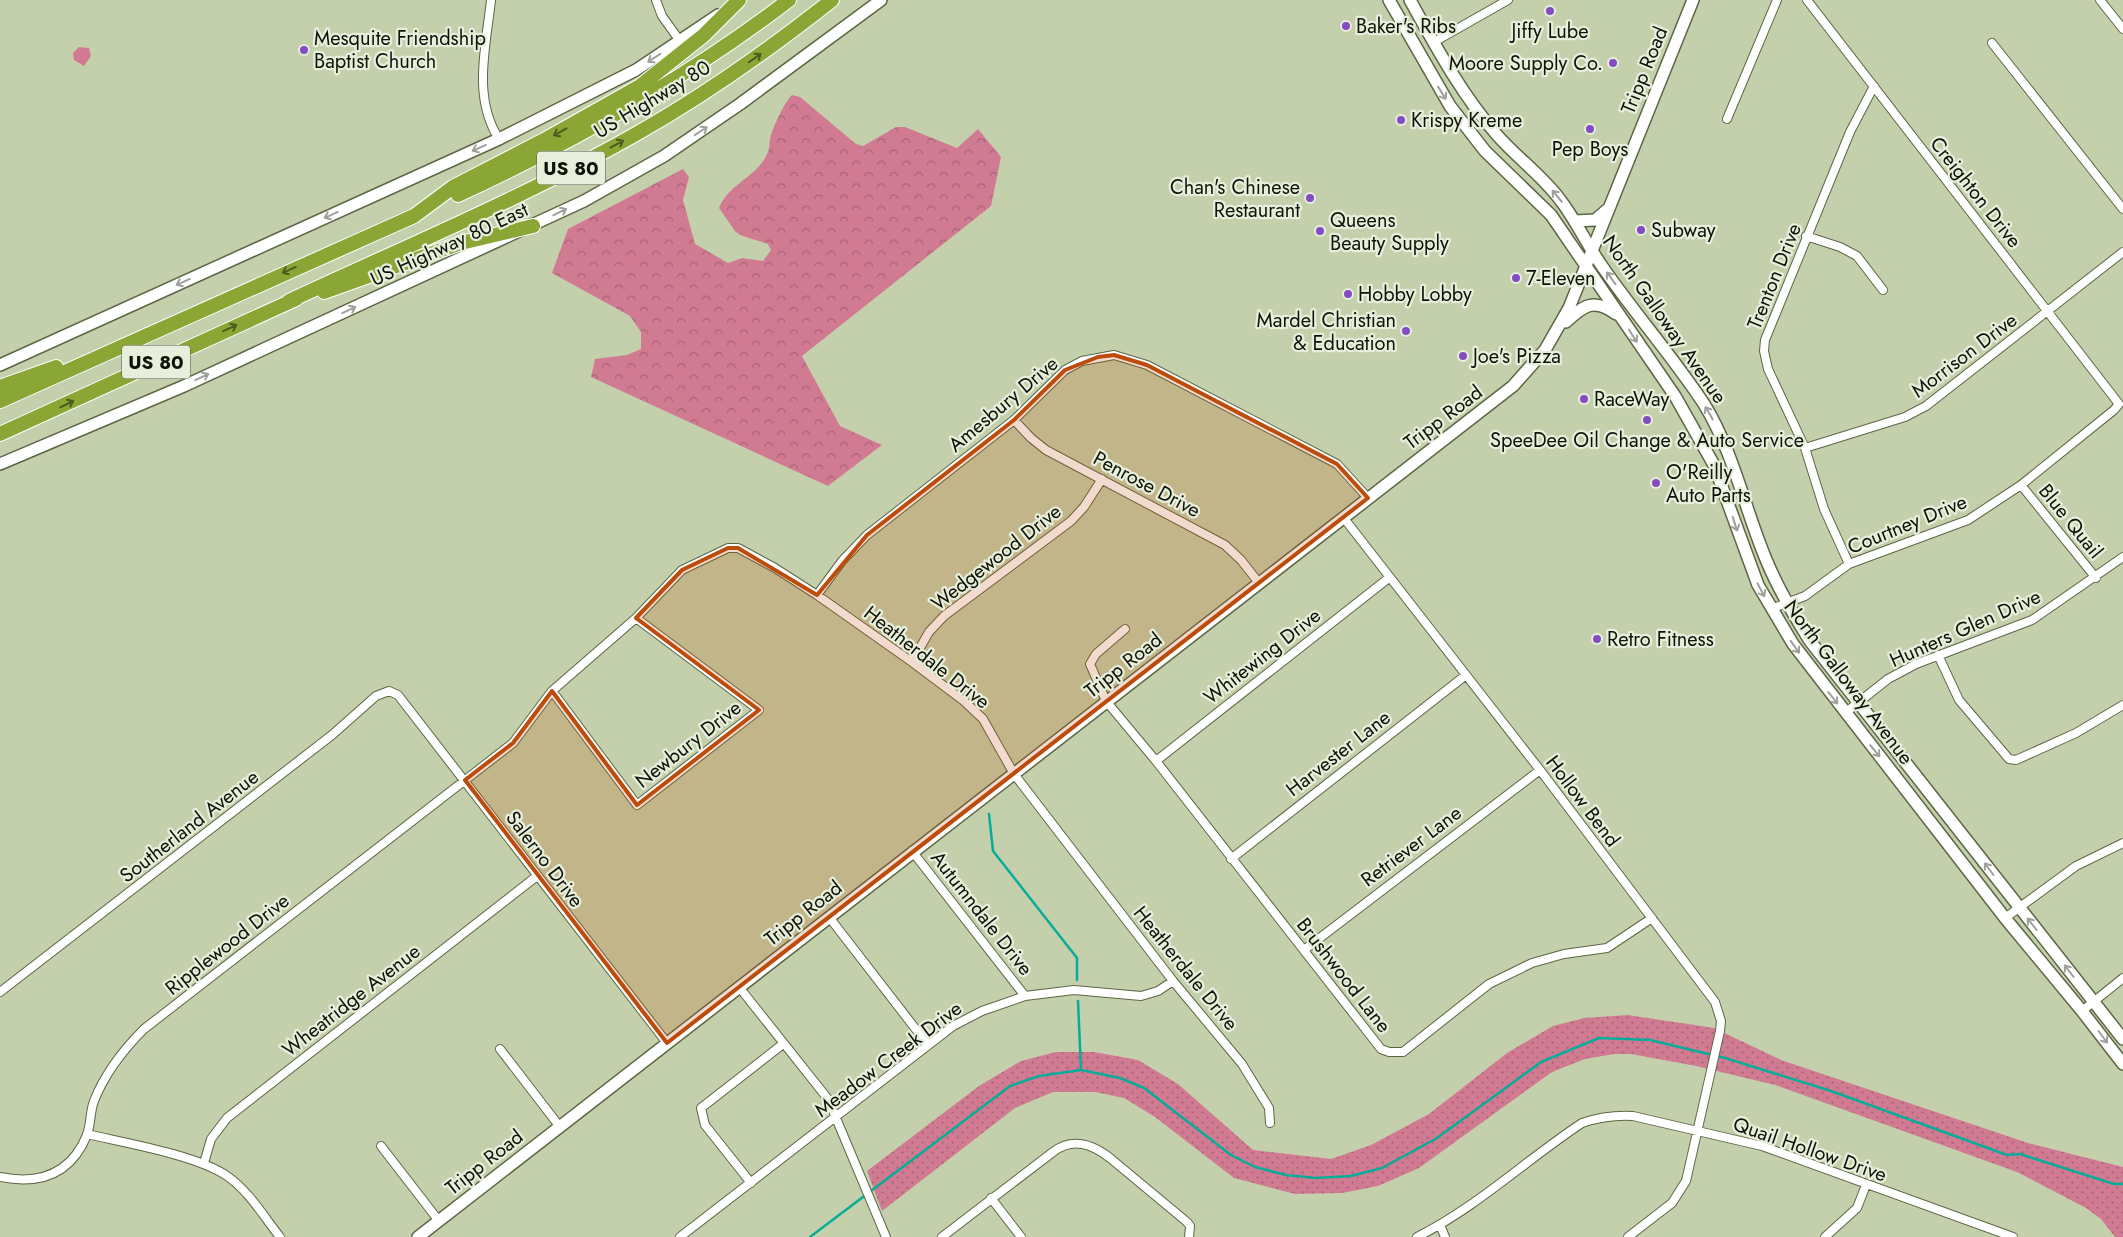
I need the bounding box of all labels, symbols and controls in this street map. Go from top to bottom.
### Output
marker: Jiffy Lube [1544,5,1556,17]
place label: Baker's Ribs [1356,12,1456,41]
place label: Jiffy Lube [1508,17,1589,46]
marker: Baker's Ribs [1340,20,1352,32]
street label: Tripp Road [1614,22,1675,118]
place label: Mesquite Friendship Baptist Church [314,24,486,76]
marker: Mesquite Friendship Baptist Church [298,44,310,56]
place label: Moore Supply Co. [1449,49,1603,78]
street label: US Highway 80 [588,53,716,146]
one-way arrow [648,53,662,63]
one-way arrow [748,53,762,63]
marker: Moore Supply Co. [1607,57,1619,69]
one-way arrow [1437,86,1447,100]
place label: Krispy Kreme [1411,106,1522,135]
marker: Krispy Kreme [1395,114,1407,126]
marker: Pep Boys [1584,123,1596,135]
one-way arrow [694,126,708,136]
one-way arrow [553,128,568,137]
street label: Creighton Drive [1923,130,2028,254]
place label: Pep Boys [1552,135,1628,164]
one-way arrow [609,139,624,148]
one-way arrow [472,144,487,153]
road number: US 80 [537,152,605,184]
place label: Chan's Chinese Restaurant [1170,173,1300,225]
one-way arrow [1552,190,1563,203]
marker: Chan's Chinese Restaurant [1304,192,1316,204]
street label: US Highway 80 East [366,195,533,294]
place label: Queens Beauty Supply [1330,206,1449,258]
one-way arrow [553,207,568,217]
one-way arrow [324,211,339,220]
place label: Subway [1651,216,1716,245]
street label: Trenton Drive [1740,219,1809,333]
marker: Subway [1635,224,1647,236]
marker: Queens Beauty Supply [1314,225,1326,237]
street label: North Galloway Avenue [1595,229,1734,409]
place label: 7-Eleven [1526,264,1596,293]
one-way arrow [282,266,297,276]
marker: 7-Eleven [1510,272,1522,284]
one-way arrow [1605,272,1616,285]
one-way arrow [176,278,191,288]
place label: Hobby Lobby [1358,280,1472,309]
marker: Hobby Lobby [1342,288,1354,300]
one-way arrow [342,304,357,314]
place label: Mardel Christian & Education [1257,306,1396,358]
street label: Morrison Drive [1905,306,2023,405]
one-way arrow [222,322,237,332]
marker: Mardel Christian & Education [1400,325,1412,337]
one-way arrow [1628,329,1638,343]
place label: Joe's Pizza [1470,342,1561,371]
road number: US 80 [122,346,190,378]
street label: Amesbury Drive [942,350,1065,459]
marker: Joe's Pizza [1457,350,1469,362]
one-way arrow [194,372,209,382]
street label: Tripp Road [1398,378,1489,457]
place label: RaceWay [1594,385,1669,414]
marker: RaceWay [1578,393,1590,405]
one-way arrow [59,399,74,408]
one-way arrow [1703,407,1713,421]
marker: SpeeDee Oil Change & Auto Service [1641,414,1653,426]
place label: SpeeDee Oil Change & Auto Service [1490,426,1804,455]
street label: Penrose Drive [1088,444,1205,525]
place label: O'Reilly Auto Parts [1666,458,1751,510]
marker: O'Reilly Auto Parts [1650,477,1662,489]
street label: Blue Quail [2032,478,2110,565]
street label: Courtney Drive [1843,487,1971,562]
street label: Wedgewood Drive [925,497,1068,618]
one-way arrow [1731,516,1740,532]
one-way arrow [1757,582,1766,597]
street label: Hunters Glen Drive [1885,582,2045,675]
street label: North Galloway Avenue [1777,594,1920,771]
street label: Heatherdale Drive [857,599,996,716]
street label: Whitewing Drive [1198,601,1327,711]
place label: Retro Fitness [1607,625,1714,654]
street label: Tripp Road [1078,626,1168,705]
marker: Retro Fitness [1591,633,1603,645]
one-way arrow [1790,640,1800,654]
one-way arrow [1828,691,1839,704]
street label: Newbury Drive [629,694,748,795]
street label: Harvester Lane [1280,703,1397,803]
one-way arrow [1870,744,1881,757]
street label: Hollow Bend [1539,749,1627,853]
street label: Southerland Avenue [114,763,265,890]
street label: Retriever Lane [1355,799,1468,894]
street label: Salerno Drive [499,805,591,914]
street label: Autumndale Drive [924,845,1040,982]
one-way arrow [1984,863,1995,876]
street label: Tripp Road [758,874,848,953]
street label: Ripplewood Drive [159,887,296,1002]
street label: Heatherdale Drive [1126,900,1245,1037]
street label: Brushwood Lane [1289,912,1398,1039]
one-way arrow [2026,918,2037,931]
street label: Wheatridge Avenue [276,937,427,1064]
one-way arrow [2064,964,2074,978]
street label: Meadow Creek Drive [809,994,968,1125]
one-way arrow [2097,1030,2108,1043]
street label: Quail Hollow Drive [1729,1110,1891,1189]
street label: Tripp Road [439,1123,529,1202]

